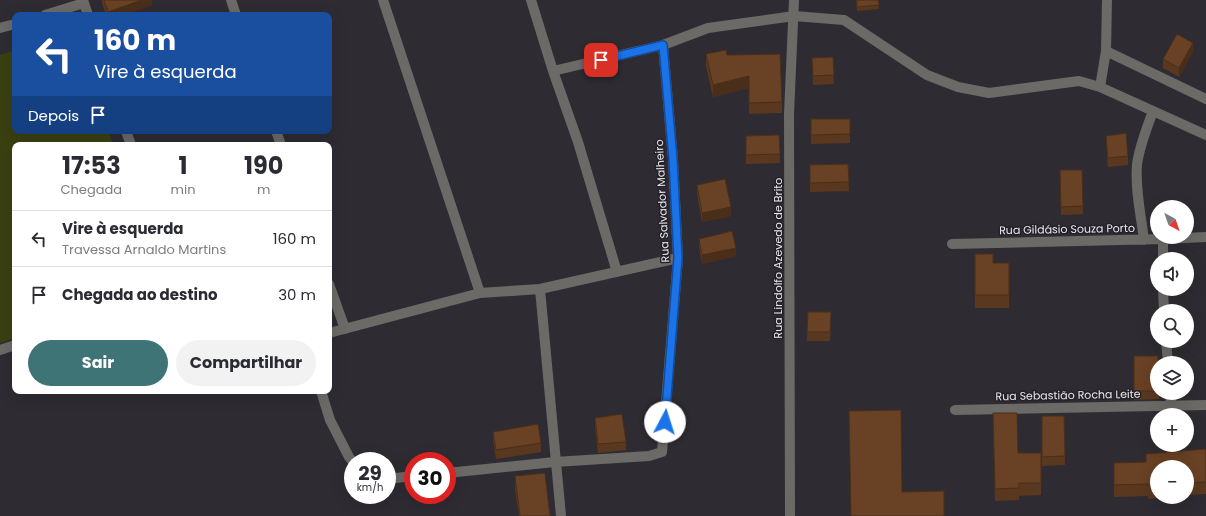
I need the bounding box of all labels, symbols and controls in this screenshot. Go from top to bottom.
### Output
text: 160 m [94,21,176,60]
icon: left [28,28,80,80]
pin [584,43,618,77]
icon: arrive [590,49,612,71]
text: Vire à esquerda [94,59,237,84]
icon: arrive [87,104,109,126]
text: Depois [28,105,79,126]
street label: Rua Salvador Malheiro [651,139,673,263]
text: 17:53 [62,149,121,182]
text: 1 [179,149,188,182]
text: 190 [244,149,283,182]
street label: Rua Lindolfo Azevedo de Brito [770,178,786,338]
text: Chegada [61,180,122,199]
text: min [171,180,196,199]
text: m [257,180,270,199]
north arrow [1150,200,1194,244]
map controls [1150,200,1194,504]
text: Vire à esquerda [62,218,184,239]
street label: Rua Gildásio Souza Porto [999,220,1135,238]
icon: left [28,228,50,250]
text: 160 m [273,228,316,249]
text: Travessa Arnaldo Martins [62,240,226,259]
button: sound [1150,252,1194,296]
icon: arrive [28,284,50,306]
text: Chegada ao destino [62,284,218,305]
text: 30 m [278,284,316,305]
button: search [1150,304,1194,348]
button: Sair [28,340,168,386]
button: Compartilhar [176,340,316,386]
button: layers [1150,356,1194,400]
street label: Rua Sebastião Rocha Leite [995,386,1141,404]
position arrow [644,401,686,443]
button: + [1150,408,1194,452]
speed limit sign: 30 [404,452,456,504]
text: 29 [358,459,382,487]
button: − [1150,460,1194,504]
text: km/h [357,480,383,495]

